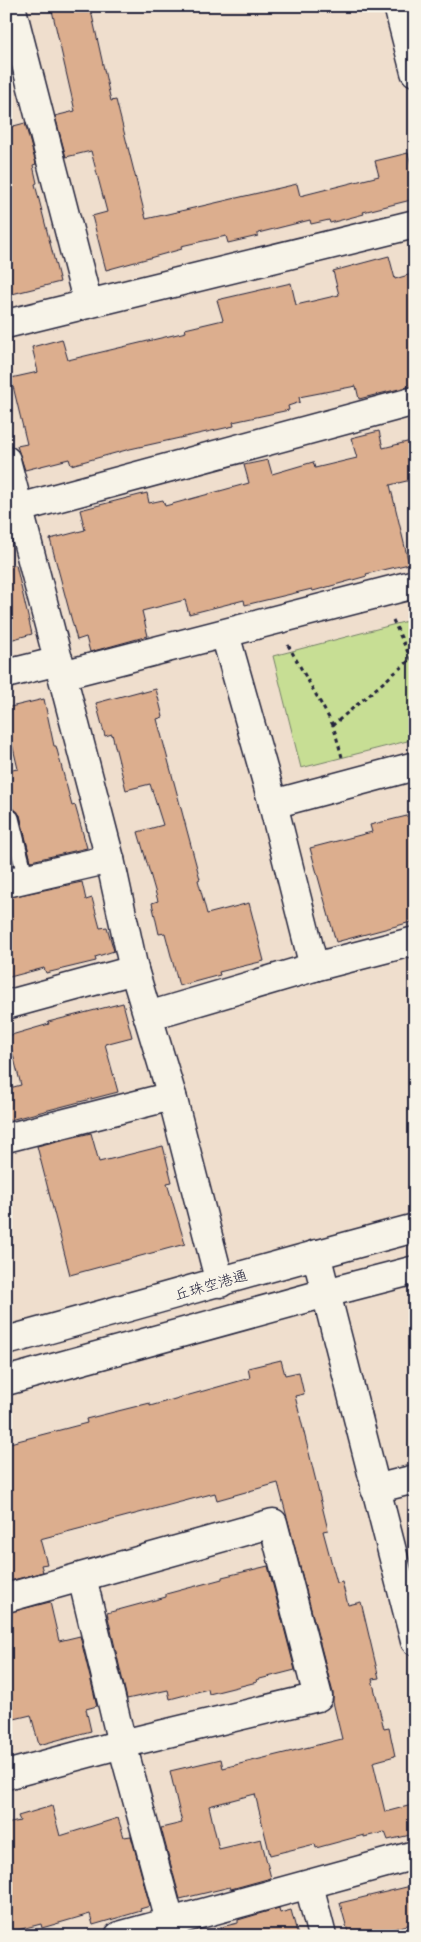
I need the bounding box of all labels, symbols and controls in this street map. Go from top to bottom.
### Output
street label: 丘珠空港通 [172,1265,250,1304]

